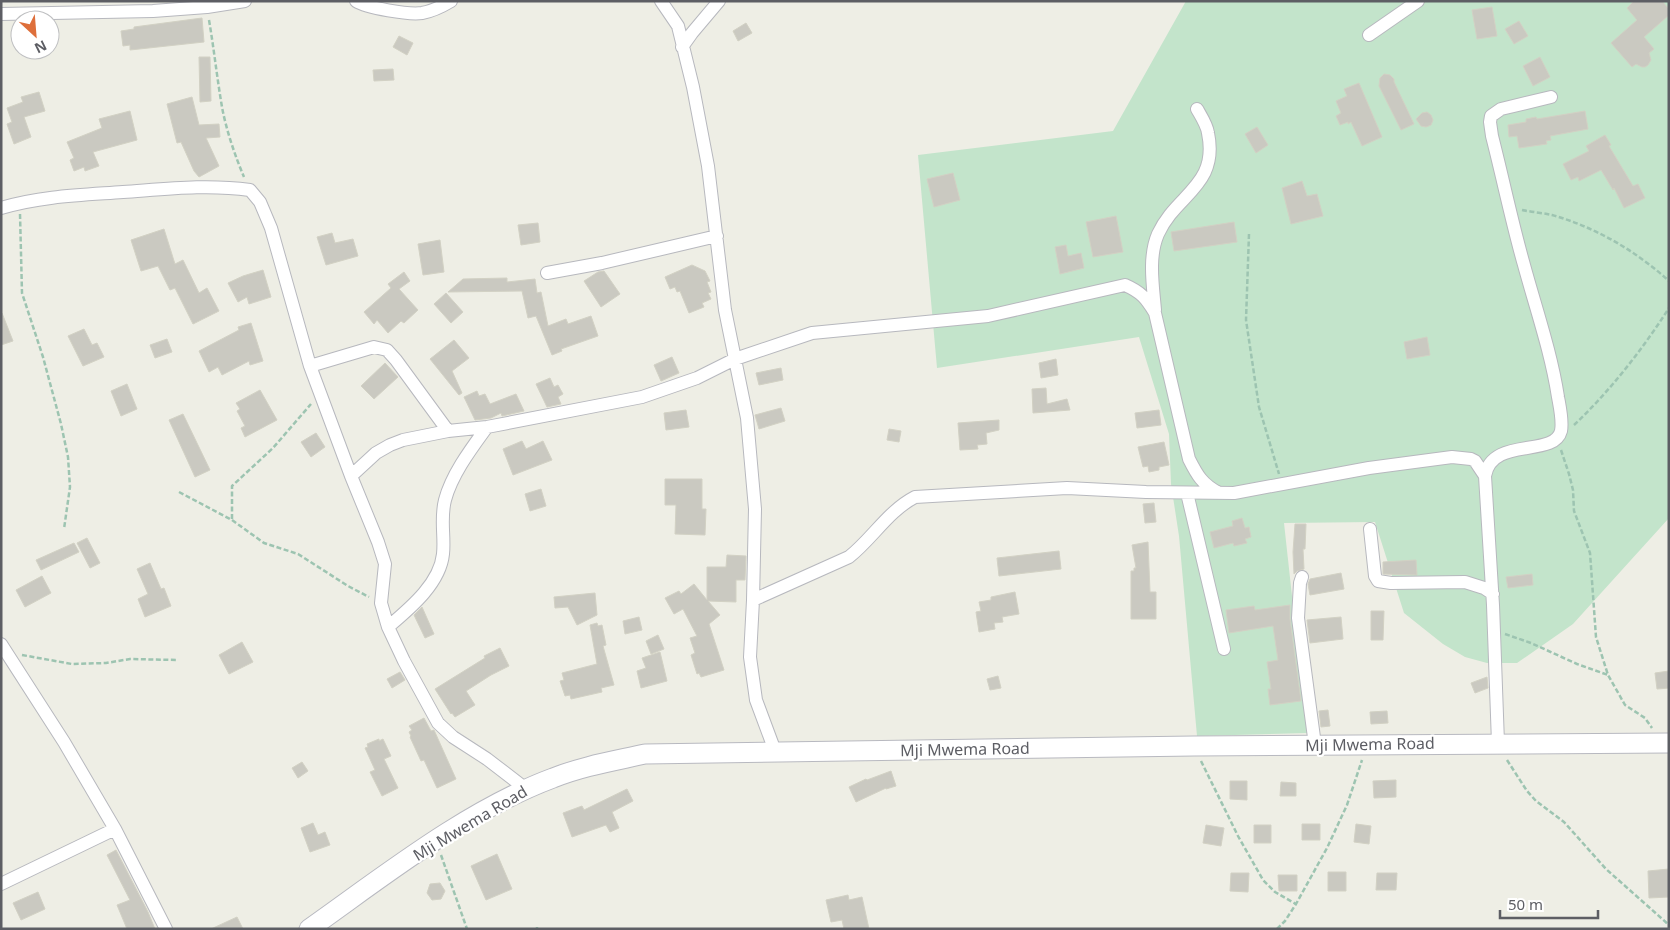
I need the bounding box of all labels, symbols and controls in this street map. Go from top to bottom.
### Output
north arrow [10,10,60,60]
text: N [32,36,50,58]
street label: Mji Mwema Road [1305,732,1435,756]
street label: Mji Mwema Road [900,737,1030,761]
street label: Mji Mwema Road [409,780,531,866]
scale bar [1500,888,1598,920]
text: 50 m [1508,894,1543,914]

